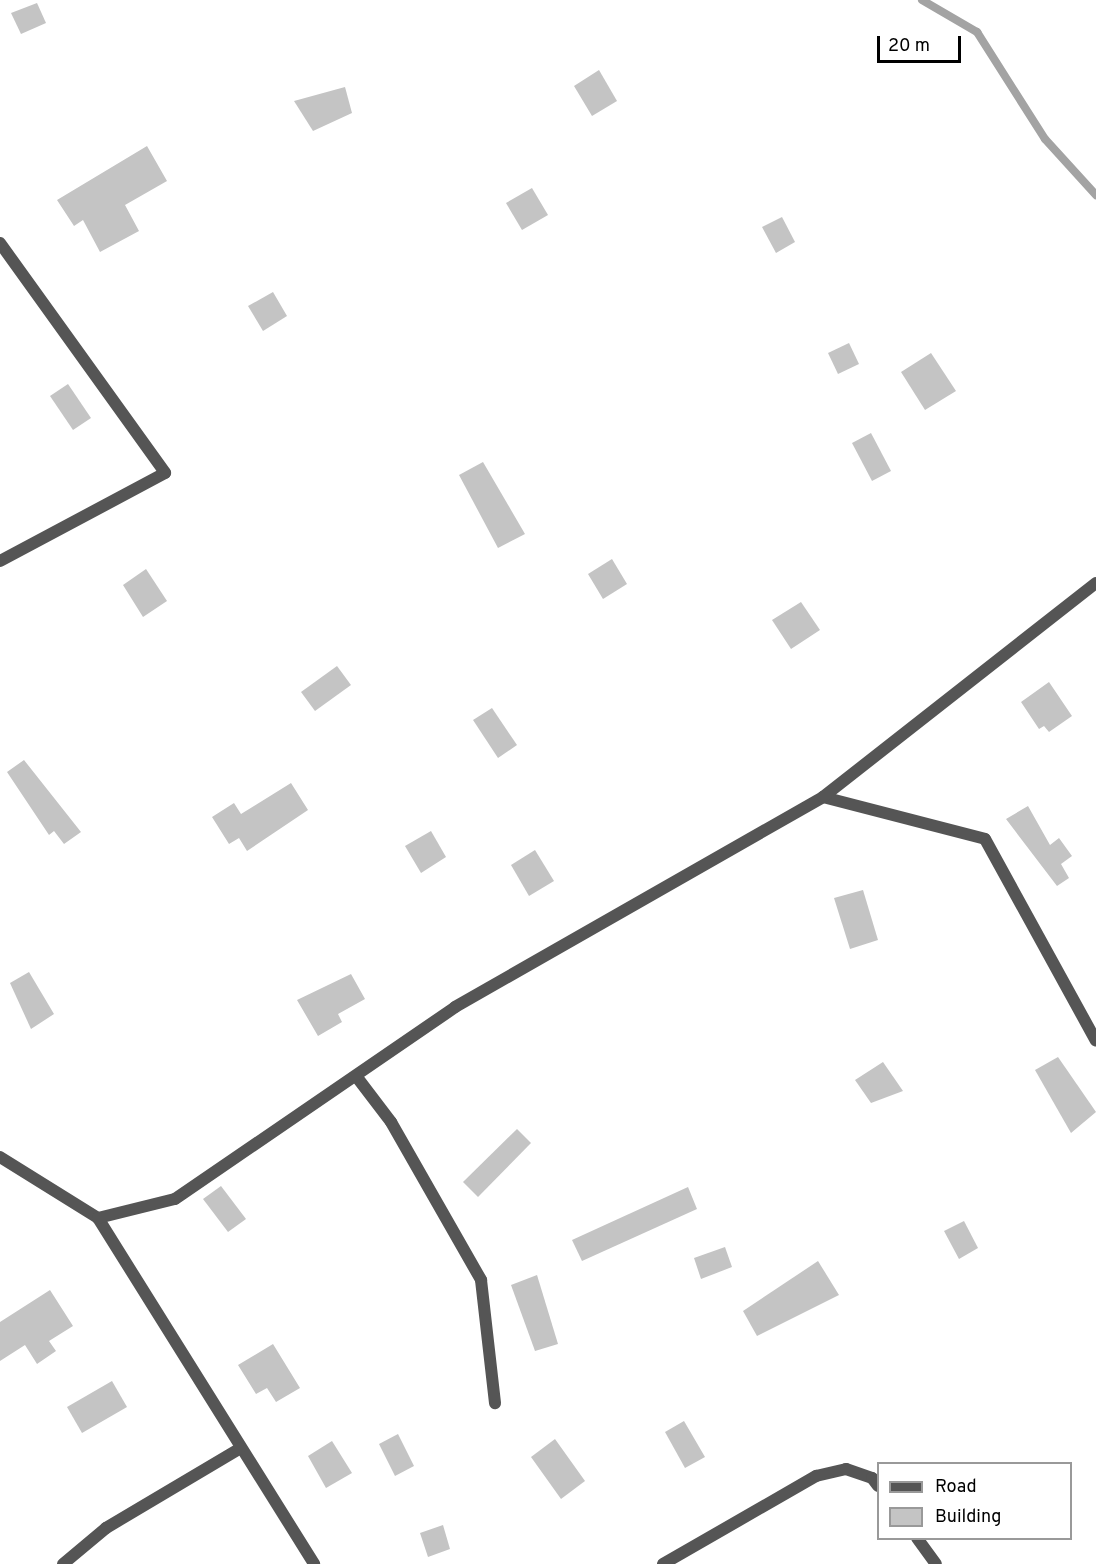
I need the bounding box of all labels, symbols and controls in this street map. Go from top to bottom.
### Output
scale bar [880,24,964,62]
text: 20 m [888,35,930,58]
legend [877,1462,1072,1540]
text: Road [935,1476,977,1499]
text: Building [935,1506,1001,1529]

